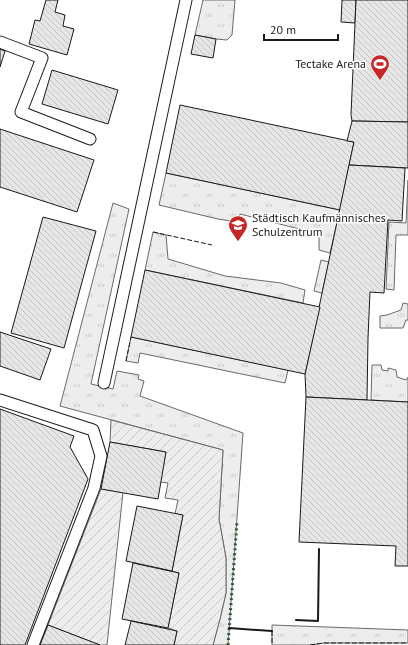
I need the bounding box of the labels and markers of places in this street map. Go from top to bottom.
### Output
sports icon: Tectake Arena [369,53,391,81]
place label: Tectake Arena [295,56,366,71]
place label: Städtisch Kaufmännisches Schulzentrum [252,210,386,239]
school or university icon: Städtisch Kaufmännisches Schulzentrum [227,214,249,242]

